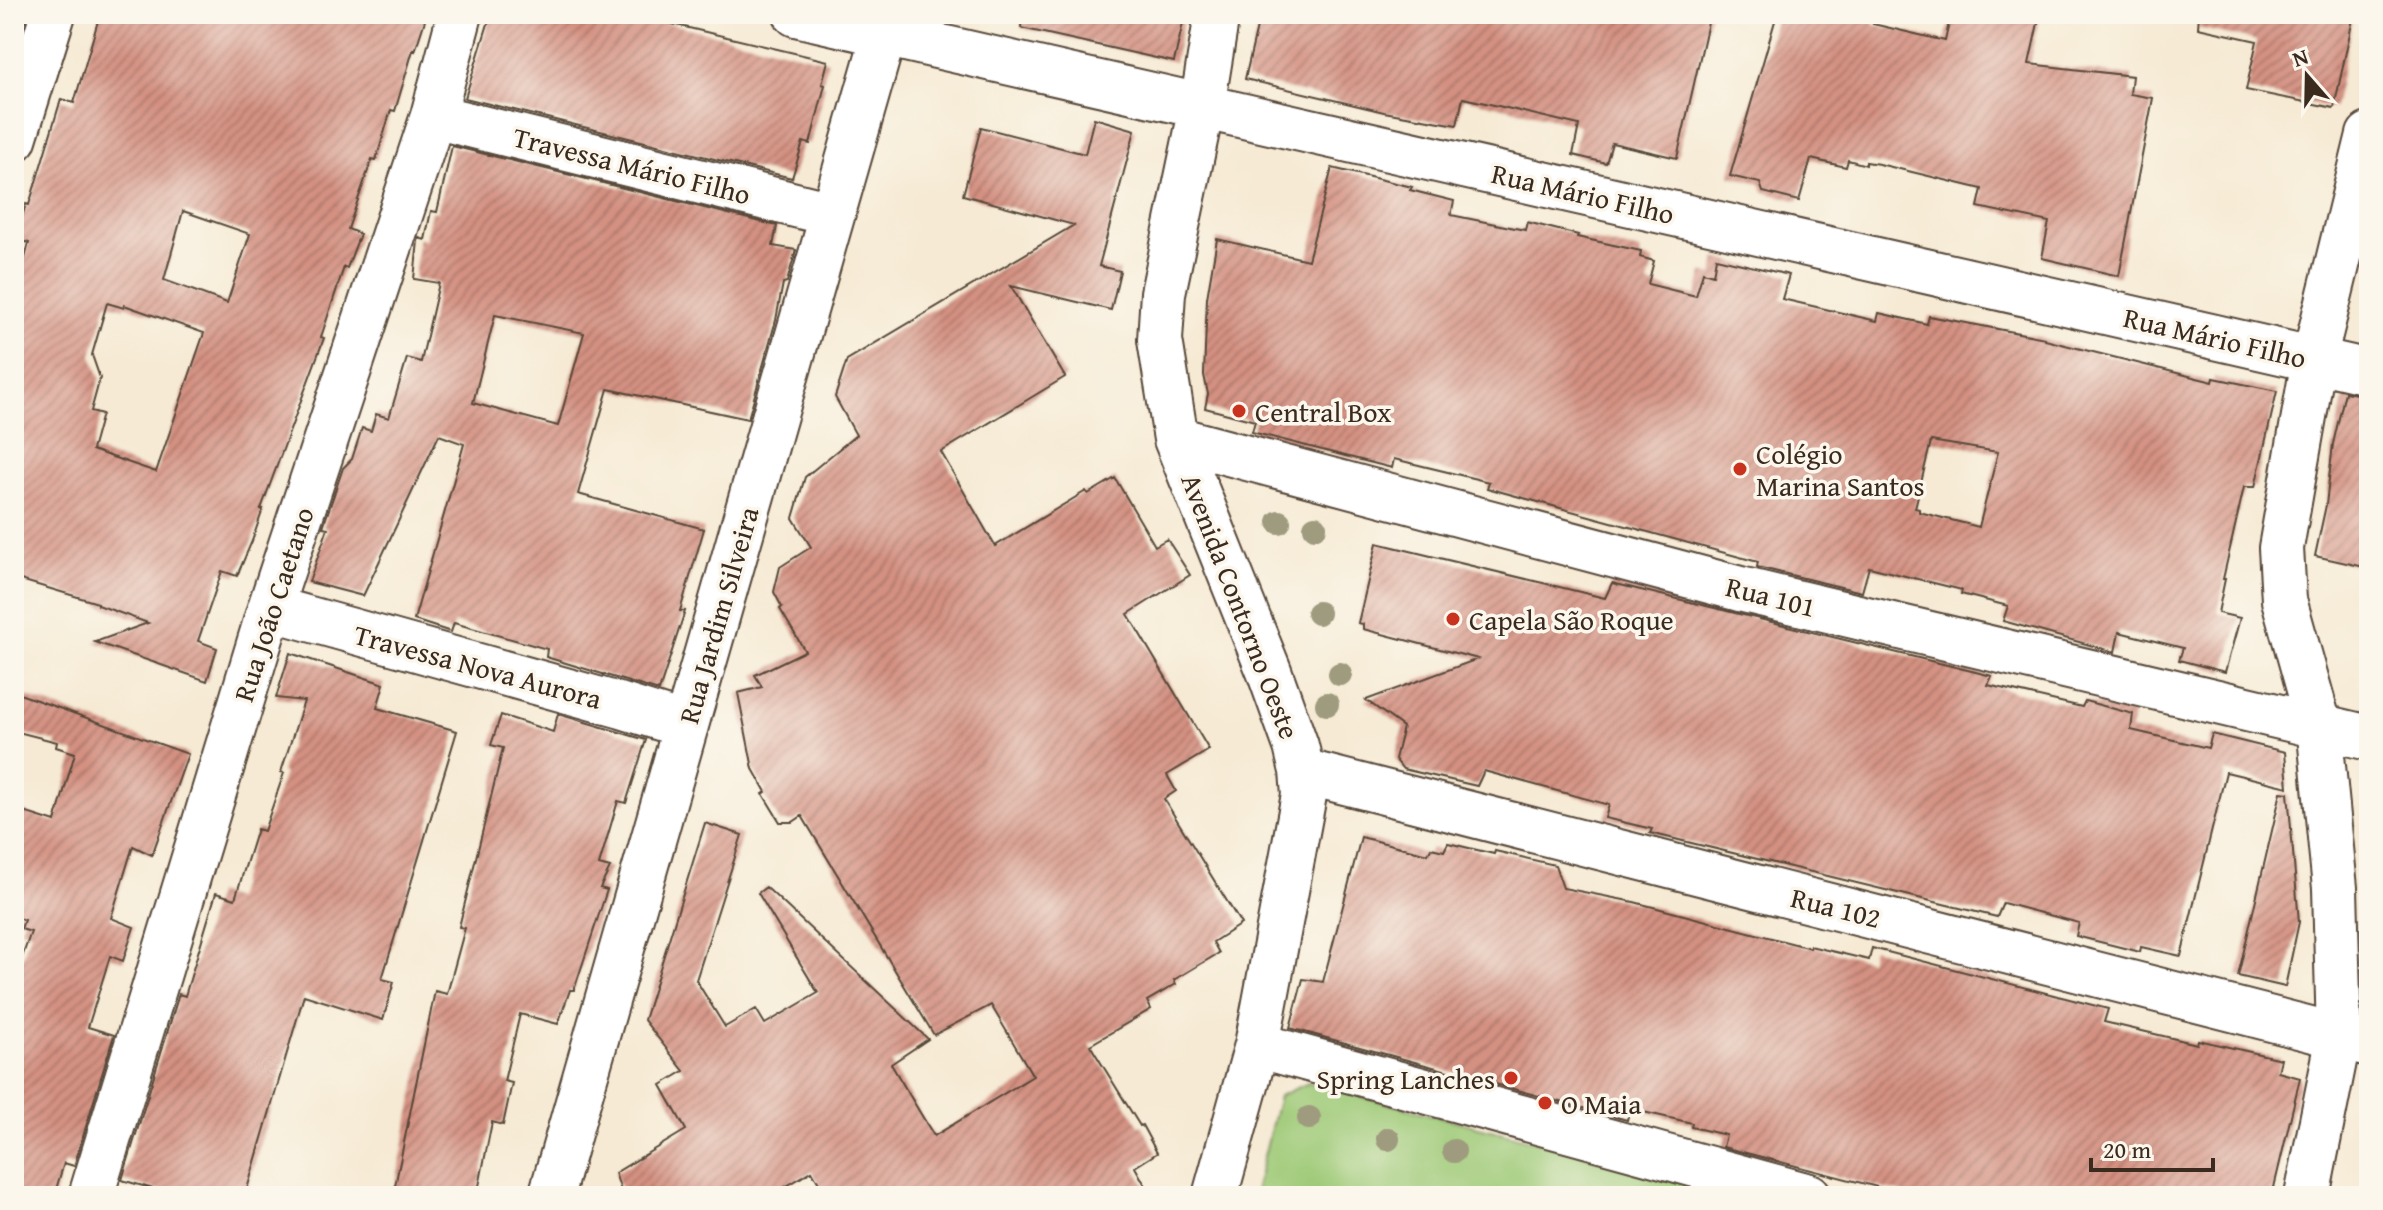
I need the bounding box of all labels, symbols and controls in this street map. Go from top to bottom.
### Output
north arrow [2267,36,2347,116]
text: N [2288,40,2313,75]
street label: Travessa Mário Filho [509,116,755,214]
street label: Rua Mário Filho [1488,152,1678,234]
street label: Rua Mário Filho [2120,296,2310,378]
place label: Central Box [1255,391,1392,432]
marker: Central Box [1230,402,1248,420]
place label: Colégio Marina Santos [1756,433,1925,506]
marker: Colégio Marina Santos [1731,460,1749,478]
street label: Avenida Contorno Oeste [1171,467,1311,745]
street label: Rua Jardim Silveira [667,501,769,728]
street label: Rua João Caetano [222,502,324,706]
street label: Rua 101 [1722,565,1820,627]
place label: Capela São Roque [1469,599,1674,640]
marker: Capela São Roque [1444,610,1462,628]
street label: Travessa Nova Aurora [350,613,607,719]
street label: Rua 102 [1787,876,1885,938]
place label: Spring Lanches [1316,1058,1495,1099]
marker: Spring Lanches [1502,1069,1520,1087]
place label: O Maia [1561,1083,1642,1124]
marker: O Maia [1536,1094,1554,1112]
scale bar [2091,1122,2213,1172]
text: 20 m [2103,1132,2151,1167]

